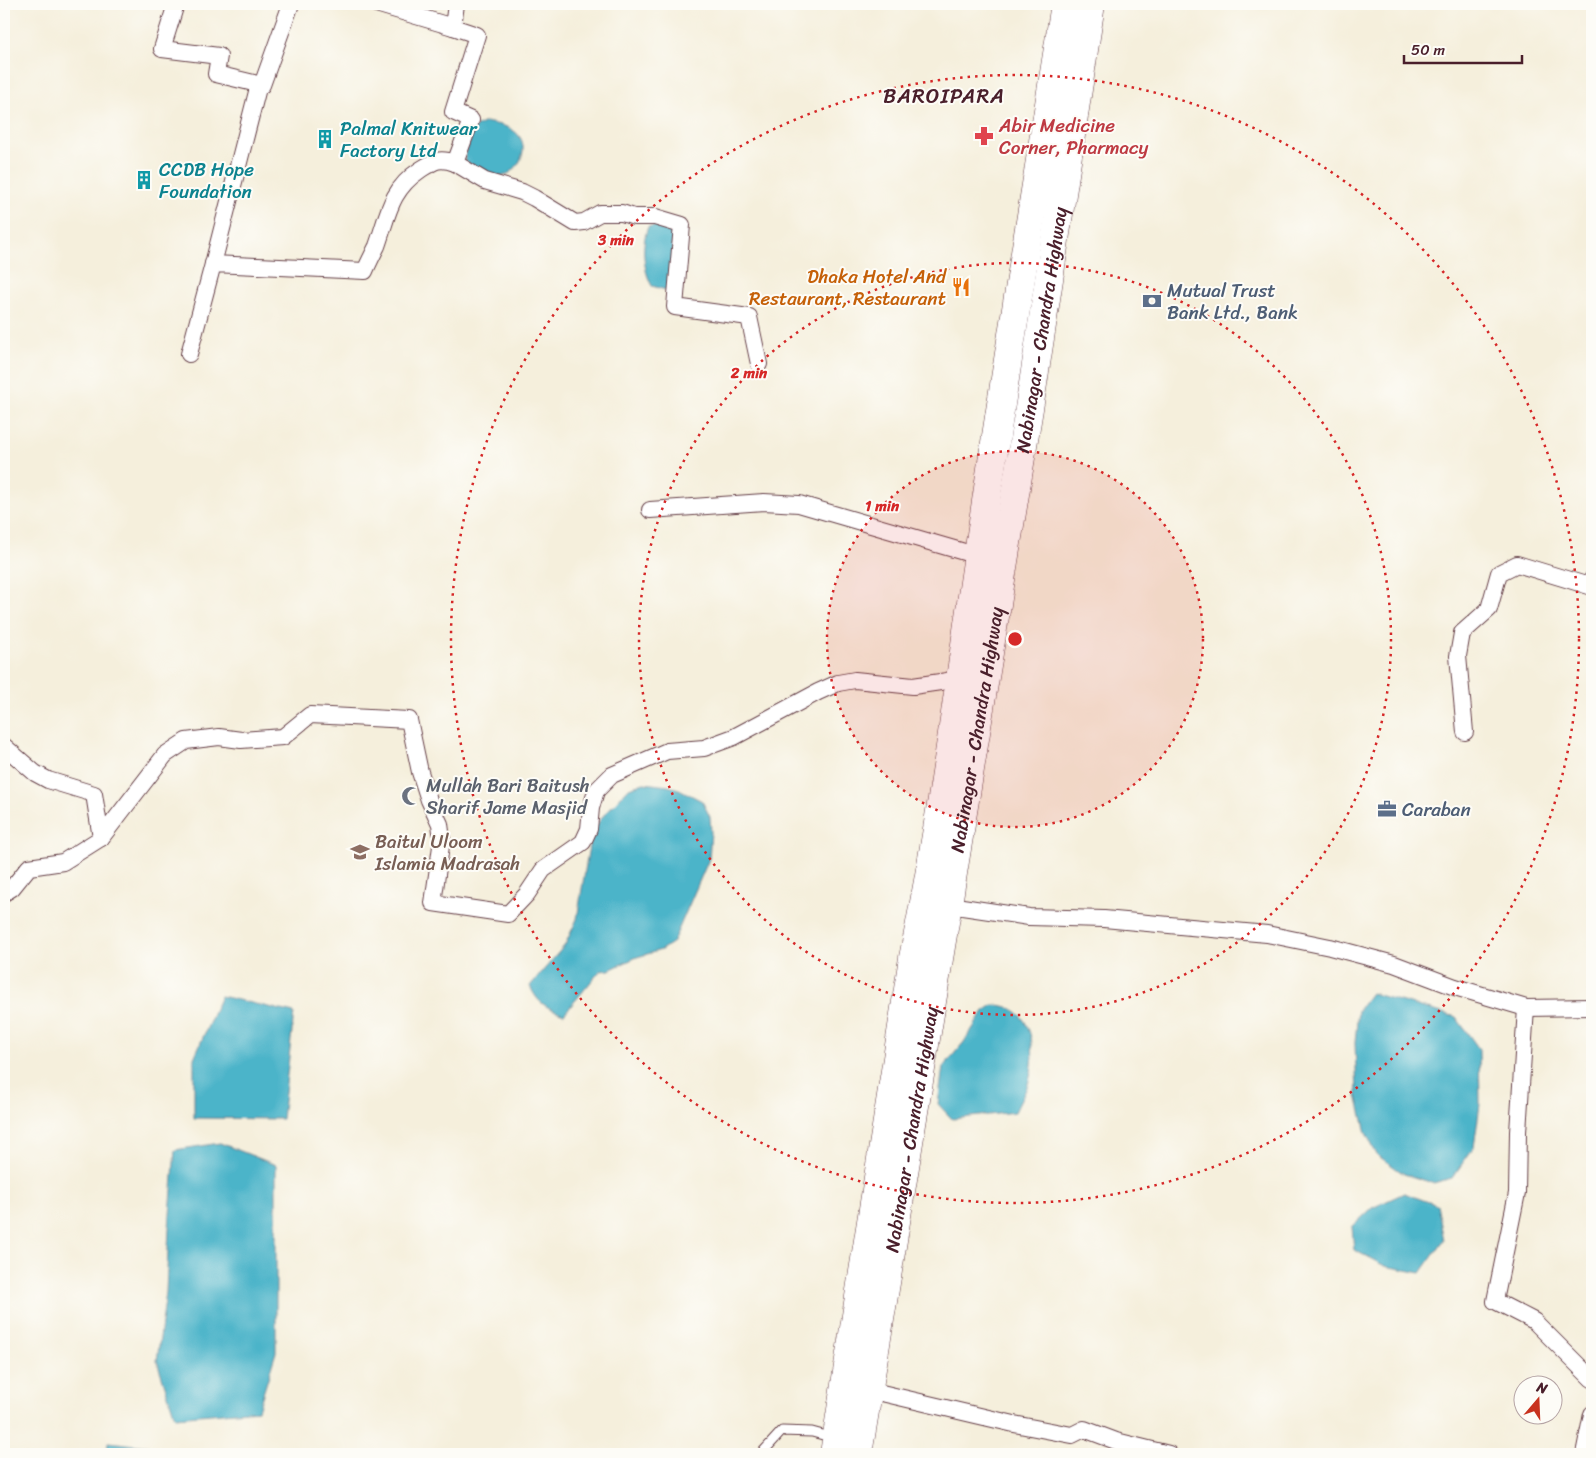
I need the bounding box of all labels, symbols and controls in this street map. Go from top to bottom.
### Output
scale bar [1404,32,1521,64]
text: 50 m [1411,37,1446,63]
district label: BAROIPARA [883,77,1005,115]
place label: Abir Medicine Corner, Pharmacy [998,109,1149,164]
place label: Palmal Knitwear Factory Ltd [340,112,478,167]
pharmacy icon: Abir Medicine Corner, Pharmacy [973,125,995,147]
building icon: Palmal Knitwear Factory Ltd [314,128,336,150]
place label: CCDB Hope Foundation [159,153,254,208]
building icon: CCDB Hope Foundation [133,169,155,191]
street label: Nabinagar - Chandra Highway [1005,204,1076,455]
text: 3 min [597,227,635,253]
place label: Dhaka Hotel And Restaurant, Restaurant [749,260,948,315]
place label: Mutual Trust Bank Ltd., Bank [1167,274,1298,329]
restaurant icon: Dhaka Hotel And Restaurant, Restaurant [950,276,972,298]
bank icon: Mutual Trust Bank Ltd., Bank [1141,290,1163,312]
text: 2 min [730,360,768,386]
text: 1 min [865,493,900,519]
street label: Nabinagar - Chandra Highway [940,604,1013,855]
centre of rings [1006,630,1024,648]
place label: Mullah Bari Baitush Sharif Jame Masjid [426,769,590,824]
mosque icon: Mullah Bari Baitush Sharif Jame Masjid [400,785,422,807]
place label: Caraban [1402,793,1471,826]
office icon: Caraban [1376,798,1398,820]
place label: Baitul Uloom Islamia Madrasah [374,825,520,880]
school or university icon: Baitul Uloom Islamia Madrasah [349,841,371,863]
street label: Nabinagar - Chandra Highway [875,1004,947,1255]
text: N [1532,1374,1551,1402]
north arrow [1514,1376,1564,1426]

